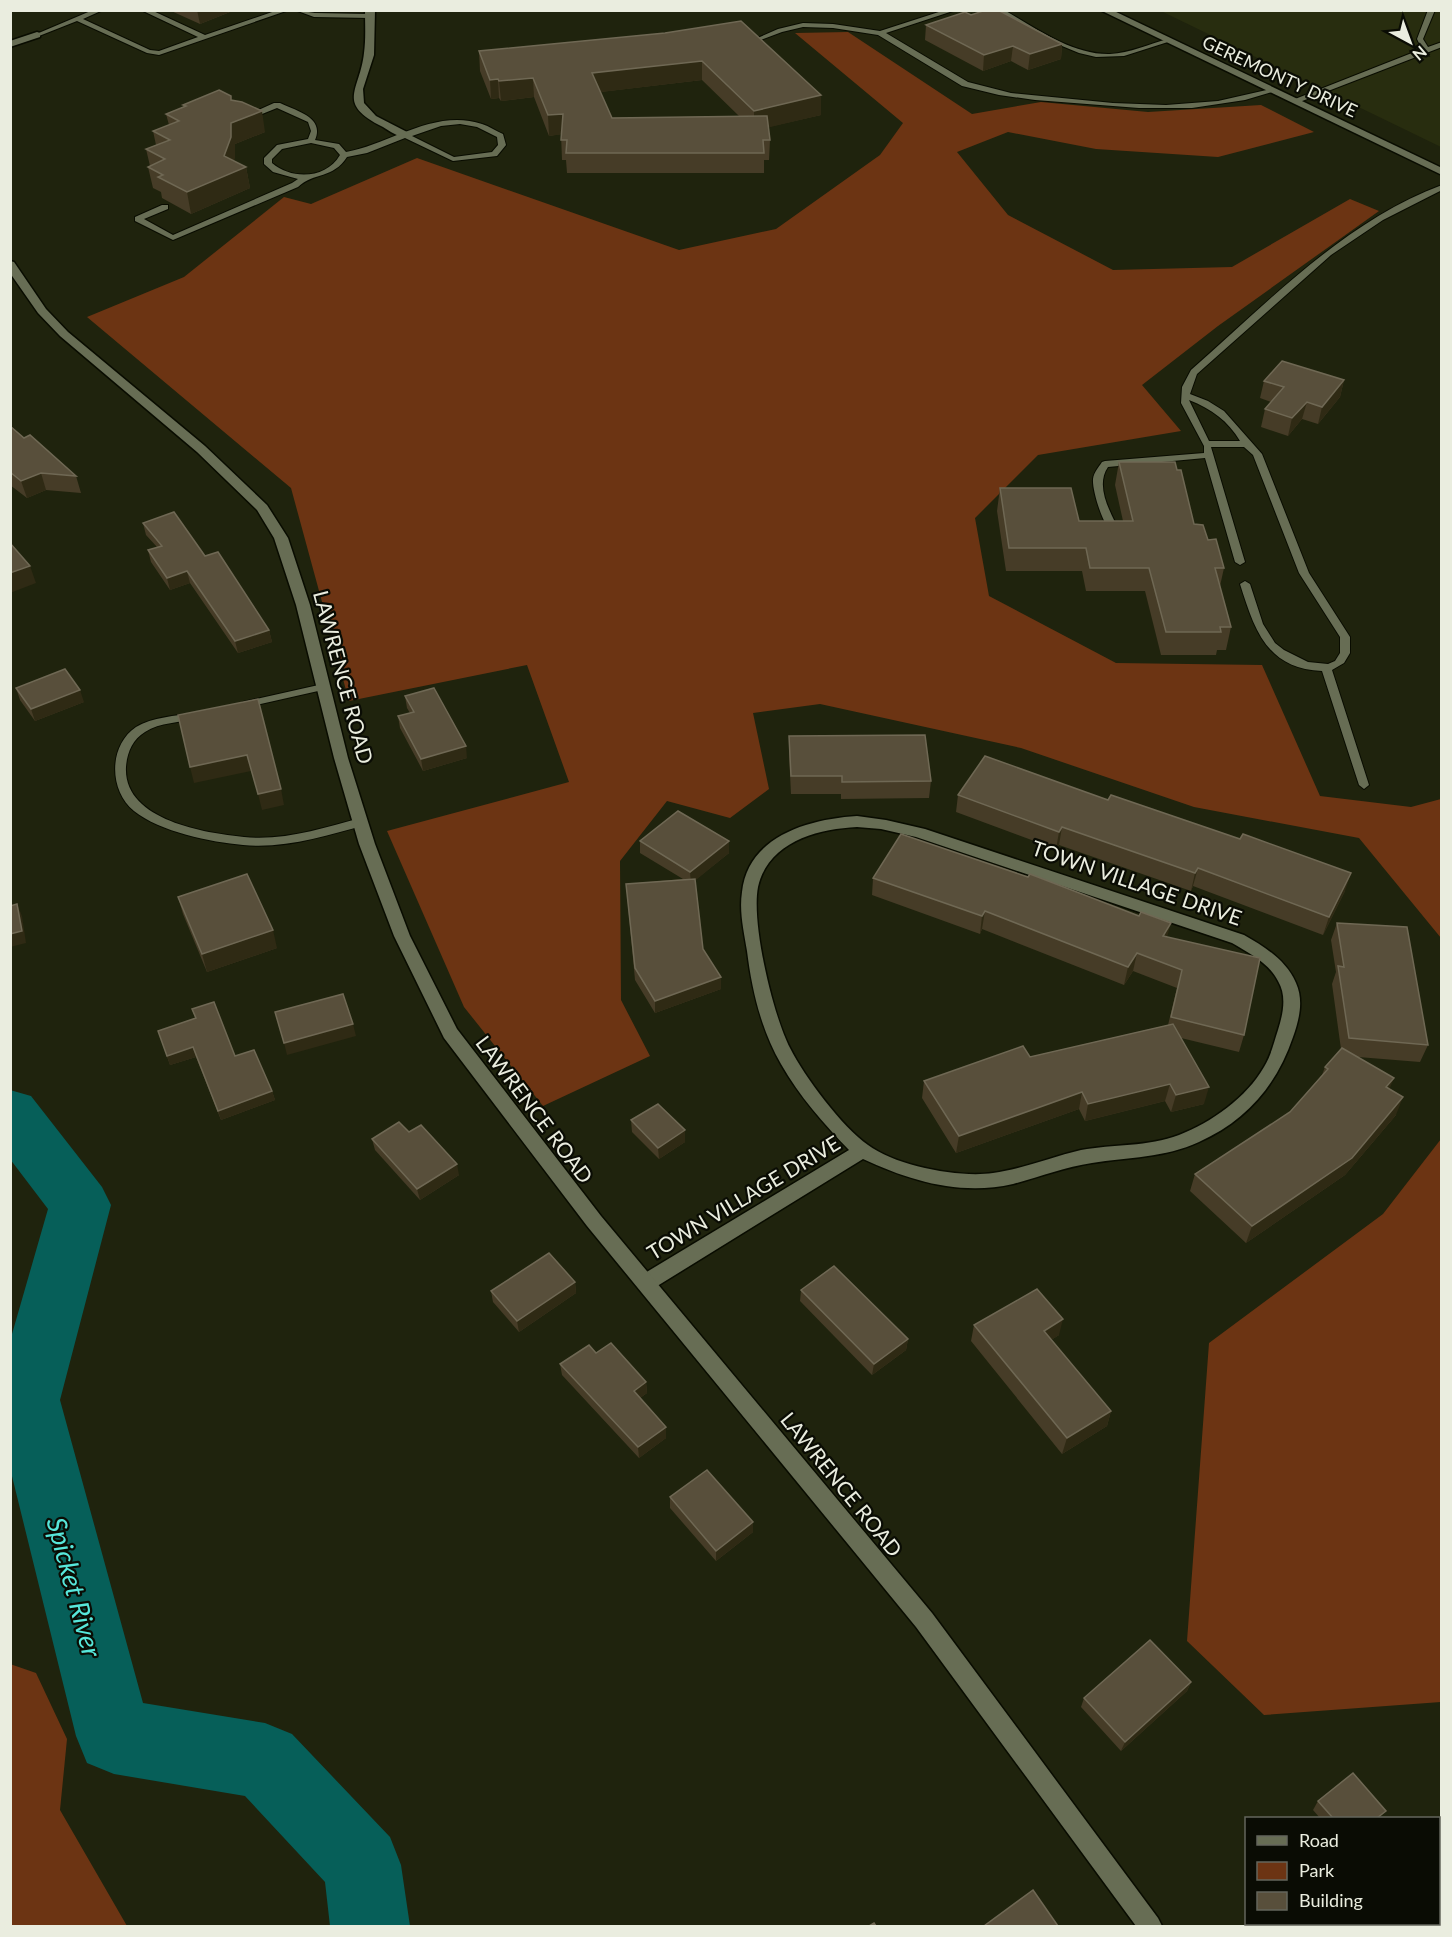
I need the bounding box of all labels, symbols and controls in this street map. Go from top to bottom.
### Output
north arrow [1380,12,1440,72]
street label: GEREMONTY DRIVE [1199,30,1361,122]
text: N [1409,42,1431,65]
street label: LAWRENCE ROAD [309,588,379,766]
street label: TOWN VILLAGE DRIVE [1029,834,1245,930]
street label: LAWRENCE ROAD [471,1030,599,1188]
street label: TOWN VILLAGE DRIVE [642,1130,844,1264]
street label: LAWRENCE ROAD [776,1407,908,1561]
water label: Spicket River [40,1513,110,1661]
legend [1245,1817,1440,1925]
text: Road [1299,1829,1339,1851]
text: Park [1299,1859,1335,1881]
text: Building [1299,1889,1363,1911]

